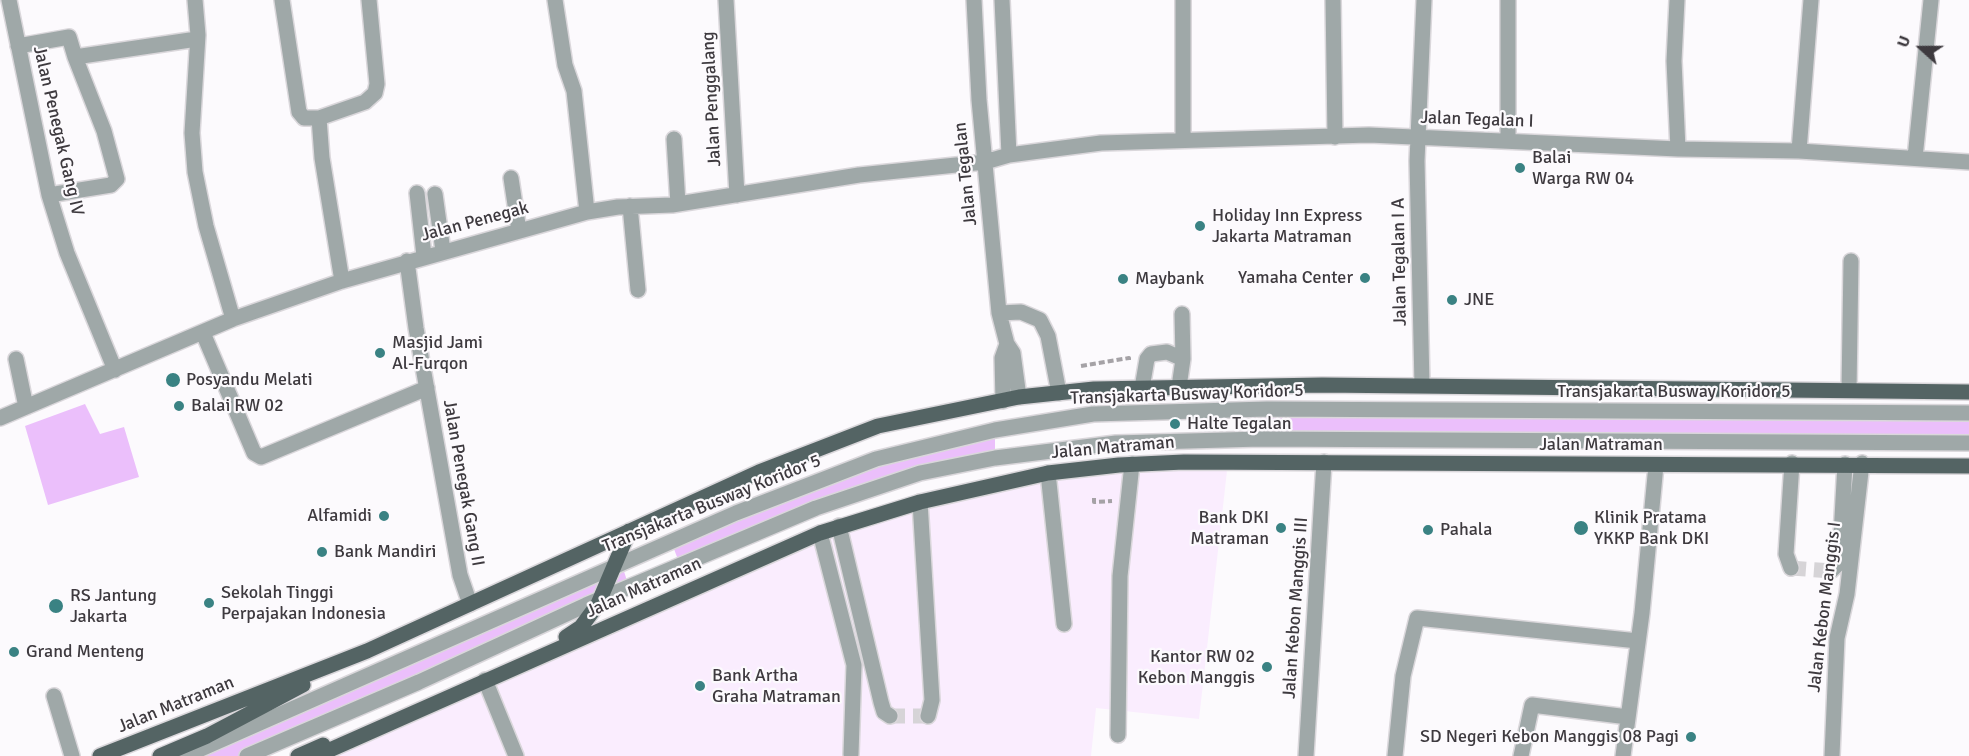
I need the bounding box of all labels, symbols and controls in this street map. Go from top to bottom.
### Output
north arrow [1891,18,1951,78]
street label: Jalan Penggalang [698,31,726,167]
text: U [1893,33,1915,50]
street label: Jalan Penegak Gang IV [28,44,88,218]
street label: Jalan Tegalan I [1420,107,1534,133]
street label: Jalan Tegalan [950,121,982,227]
place label: Balai Warga RW 04 [1532,147,1634,190]
marker: Balai Warga RW 04 [1513,161,1527,175]
street label: Jalan Penegak [419,197,531,247]
street label: Jalan Tegalan I A [1388,198,1412,326]
place label: Holiday Inn Express Jakarta Matraman [1212,205,1362,248]
marker: Holiday Inn Express Jakarta Matraman [1193,219,1207,233]
place label: Yamaha Center [1238,267,1353,289]
place label: Maybank [1135,268,1204,290]
marker: Yamaha Center [1358,271,1372,285]
marker: Maybank [1116,272,1130,286]
place label: JNE [1464,289,1494,311]
marker: JNE [1445,293,1459,307]
place label: Masjid Jami Al-Furqon [392,332,483,374]
marker: Masjid Jami Al-Furqon [373,346,387,360]
place label: Posyandu Melati [186,369,313,391]
marker: Posyandu Melati [164,371,182,389]
street label: Transjakarta Busway Koridor 5 [1070,380,1304,410]
street label: Transjakarta Busway Koridor 5 [1557,381,1791,403]
place label: Balai RW 02 [191,395,284,417]
street label: Jalan Penegak Gang II [438,398,488,568]
marker: Balai RW 02 [172,399,186,413]
place label: Halte Tegalan [1187,413,1292,435]
marker: Halte Tegalan [1168,417,1182,431]
street label: Jalan Matraman [1050,432,1176,464]
street label: Jalan Matraman [1539,434,1663,456]
street label: Transjakarta Busway Koridor 5 [600,450,824,558]
place label: Alfamidi [307,505,372,527]
place label: Bank DKI Matraman [1190,507,1269,550]
place label: Klinik Pratama YKKP Bank DKI [1594,507,1709,550]
marker: Alfamidi [377,509,391,523]
street label: Jalan Kebon Manggis III [1279,516,1313,700]
place label: Pahala [1440,519,1492,541]
marker: Klinik Pratama YKKP Bank DKI [1572,519,1590,537]
marker: Bank DKI Matraman [1274,521,1288,535]
street label: Jalan Kebon Manggis I [1804,521,1846,693]
marker: Pahala [1421,523,1435,537]
place label: Bank Mandiri [334,541,436,563]
marker: Bank Mandiri [315,545,329,559]
street label: Jalan Matraman [583,553,705,623]
place label: Sekolah Tinggi Perpajakan Indonesia [221,582,386,624]
place label: RS Jantung Jakarta [70,585,157,628]
marker: Sekolah Tinggi Perpajakan Indonesia [202,596,216,610]
marker: RS Jantung Jakarta [47,597,65,615]
place label: Grand Menteng [26,641,144,663]
marker: Grand Menteng [7,645,21,659]
place label: Kantor RW 02 Kebon Manggis [1138,646,1255,688]
marker: Kantor RW 02 Kebon Manggis [1260,660,1274,674]
place label: Bank Artha Graha Matraman [712,665,841,708]
street label: Jalan Matraman [115,672,237,738]
marker: Bank Artha Graha Matraman [693,679,707,693]
place label: SD Negeri Kebon Manggis 08 Pagi [1420,726,1679,748]
marker: SD Negeri Kebon Manggis 08 Pagi [1684,730,1698,744]

